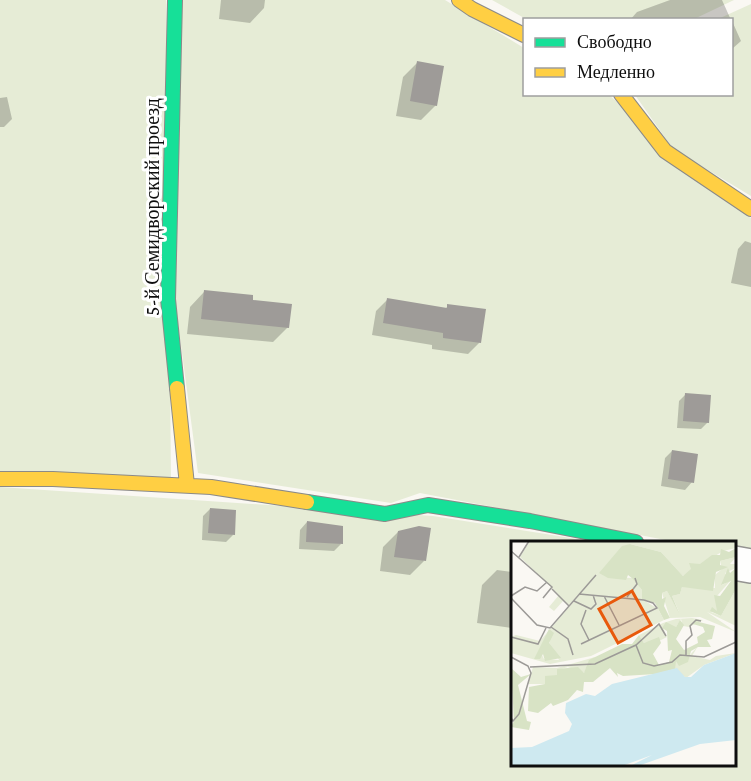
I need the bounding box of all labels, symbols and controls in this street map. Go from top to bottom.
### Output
legend [523,18,733,96]
text: Свободно [577,32,652,52]
text: Медленно [577,62,655,82]
street label: 5-й Семидворский проезд [141,98,164,316]
inset map [511,541,736,766]

